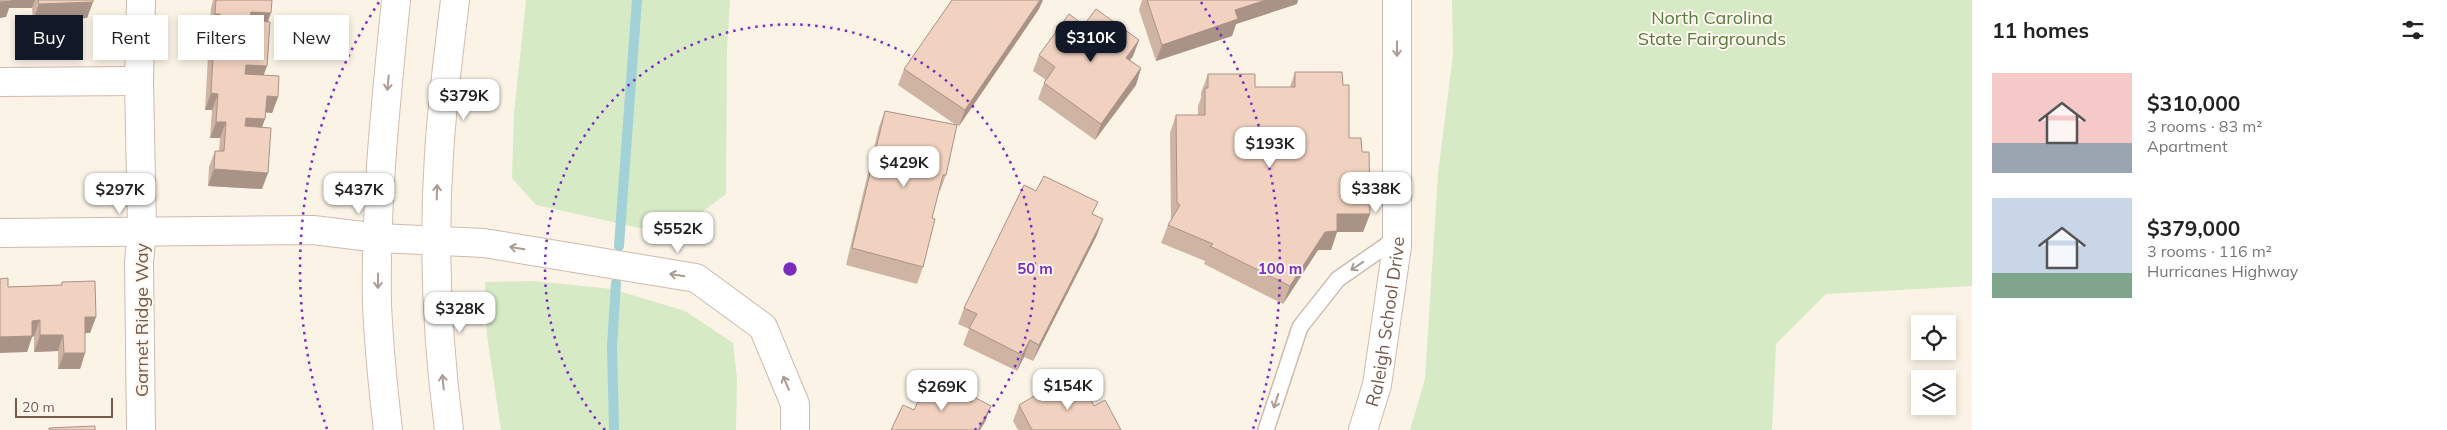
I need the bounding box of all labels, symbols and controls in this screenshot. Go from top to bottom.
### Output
park label: North Carolina State Fairgrounds [1638,6,1786,50]
chip: Buy [15,15,83,60]
chip: Rent [93,15,168,60]
chip: Filters [178,15,264,60]
chip: New [274,15,349,60]
icon: filters [2399,16,2427,44]
text: 11 homes [1992,17,2089,43]
pin: $310K [1056,20,1126,63]
text: $310K [1066,27,1116,47]
one-way arrow [1392,40,1402,56]
one-way arrow [384,75,393,91]
pin: $379K [429,78,499,121]
text: $379K [439,85,489,105]
text: $310,000 [2147,90,2240,116]
icon: home [2032,93,2092,153]
text: 3 rooms · 83 m² [2147,116,2262,136]
pin: $193K [1235,126,1305,169]
text: $193K [1245,133,1295,153]
text: Apartment [2147,136,2228,156]
pin: $429K [869,146,939,188]
text: $429K [879,152,929,172]
pin: $297K [85,172,155,215]
pin: $437K [324,172,394,215]
pin: $338K [1341,172,1411,214]
text: $338K [1351,178,1401,198]
text: $297K [95,179,145,199]
text: $437K [334,179,384,199]
one-way arrow [433,184,442,200]
pin: $552K [643,212,713,254]
text: $379,000 [2147,215,2240,241]
text: $552K [653,218,703,238]
icon: home [2032,218,2092,278]
street label: Raleigh School Drive [1360,237,1409,409]
text: 3 rooms · 116 m² [2147,241,2272,261]
street label: Garnet Ridge Way [130,243,153,397]
one-way arrow [510,243,526,253]
text: 50 m [1017,259,1053,278]
text: 100 m [1258,259,1302,278]
centre of rings [781,260,799,278]
one-way arrow [1350,261,1364,271]
text: Hurricanes Highway [2147,261,2298,281]
one-way arrow [670,270,686,280]
one-way arrow [373,272,383,288]
pin: $328K [425,292,495,334]
text: $328K [435,298,485,318]
map controls [1911,315,1956,415]
button: locate [1911,315,1956,360]
pin: $154K [1033,368,1103,411]
pin: $269K [907,370,977,412]
button: layers [1911,370,1956,415]
one-way arrow [438,374,448,390]
text: $154K [1043,375,1093,395]
one-way arrow [781,376,791,391]
text: $269K [917,376,967,396]
one-way arrow [1270,393,1280,409]
scale bar [15,395,112,418]
text: 20 m [22,398,55,416]

